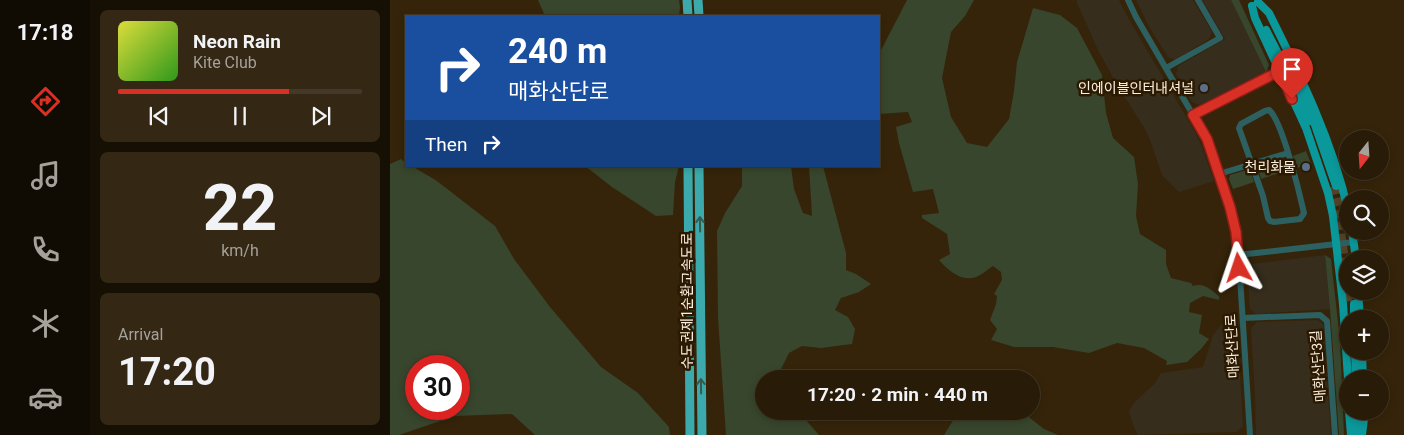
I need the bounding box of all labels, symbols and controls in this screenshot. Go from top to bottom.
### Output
text: 17:18 [17,20,73,45]
text: Neon Rain [193,30,281,53]
text: 240 m [508,31,607,72]
icon: right [425,35,490,100]
pin [1271,48,1313,99]
text: Kite Club [193,53,257,72]
icon: arrive [1278,55,1306,83]
text: 매화산단로 [508,79,609,104]
place label: 인에이블인터내셔널 [1078,80,1194,96]
marker: 인에이블인터내셔널 [1198,82,1210,94]
icon: directions [28,84,63,119]
icon: previous [145,102,173,130]
icon: pause [226,102,254,130]
icon: next [307,102,335,130]
icon: right [477,130,505,158]
north arrow [1339,130,1389,180]
map controls [1339,130,1389,420]
text: Then [425,133,467,156]
icon: music [28,158,63,193]
place label: 천리화물 [1244,159,1296,175]
marker: 천리화물 [1300,161,1312,173]
text: 22 [203,170,277,246]
button: search [1339,190,1389,240]
one-way arrow [695,216,705,232]
icon: phone [28,232,63,267]
street label: 수도권제1순환고속도로 [679,233,695,369]
text: km/h [221,241,259,260]
position arrow [1212,241,1264,293]
button: layers [1339,250,1389,300]
icon: climate [28,306,63,341]
button: + [1339,310,1389,360]
street label: 매화산단로 [1222,313,1242,379]
text: Arrival [118,325,163,344]
street label: 매화산단3길 [1307,329,1329,403]
text: 17:20 [118,350,216,394]
speed limit sign: 30 [405,355,470,420]
button: − [1339,370,1389,420]
one-way arrow [696,379,706,395]
icon: car [28,380,63,415]
text: 17:20 · 2 min · 440 m [807,383,988,406]

